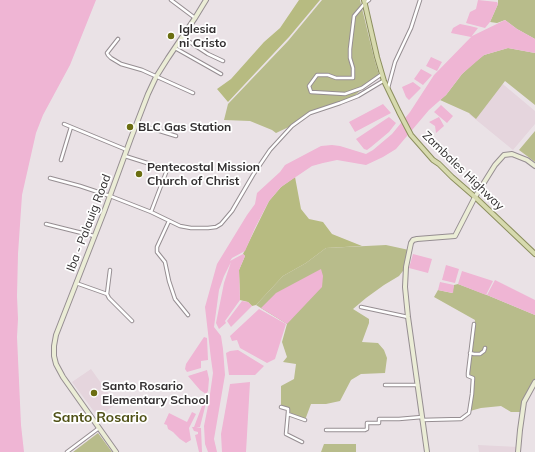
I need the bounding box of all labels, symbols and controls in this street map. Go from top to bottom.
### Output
place label: Iglesia ni Cristo [179,22,226,50]
marker: Iglesia ni Cristo [166,31,176,41]
place label: BLC Gas Station [138,120,231,134]
marker: BLC Gas Station [125,122,135,132]
street label: Zambales Highway [419,128,507,214]
place label: Pentecostal Mission Church of Christ [147,160,260,188]
marker: Pentecostal Mission Church of Christ [134,169,144,179]
street label: Iba - Palauig Road [64,172,114,274]
place label: Santo Rosario Elementary School [102,379,209,407]
marker: Santo Rosario Elementary School [89,388,99,398]
district label: Santo Rosario [53,410,147,426]

